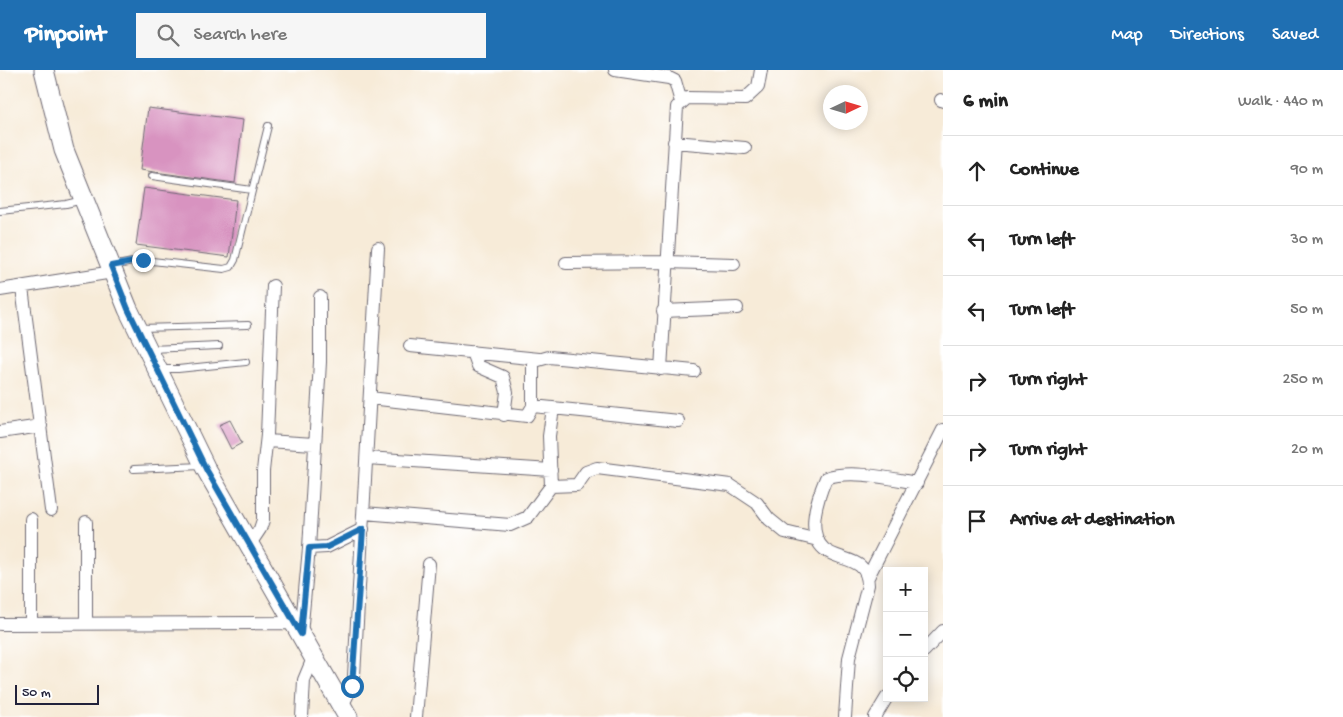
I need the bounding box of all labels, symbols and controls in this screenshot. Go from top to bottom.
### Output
search box [136,13,486,58]
text: Pinpoint [25,21,106,50]
icon: search [154,21,182,49]
text: Search here [194,24,287,47]
text: Map [1111,25,1143,46]
text: Directions [1171,25,1244,46]
text: Saved [1272,25,1318,46]
north arrow [823,85,868,130]
text: 6 min [963,90,1008,115]
text: Walk · 440 m [1238,93,1323,112]
icon: ahead [963,157,991,185]
text: Continue [1010,159,1079,182]
text: 90 m [1291,161,1323,180]
icon: left [963,227,991,255]
text: Turn left [1010,229,1074,252]
text: 30 m [1290,231,1323,250]
route end [132,249,155,272]
icon: left [963,297,991,325]
text: Turn left [1010,299,1074,322]
text: 50 m [1290,301,1323,320]
icon: right [963,367,991,395]
text: Turn right [1010,369,1086,392]
text: 250 m [1283,371,1323,390]
icon: right [963,437,991,465]
text: Turn right [1010,439,1086,462]
text: 20 m [1291,441,1323,460]
icon: arrive [963,507,991,535]
text: Arrive at destination [1010,509,1174,532]
map controls [883,567,928,702]
button: + [883,567,928,612]
button: − [883,612,928,657]
button: locate [883,657,928,702]
route start [341,675,364,698]
scale bar [15,682,99,705]
text: 50 m [22,685,51,702]

